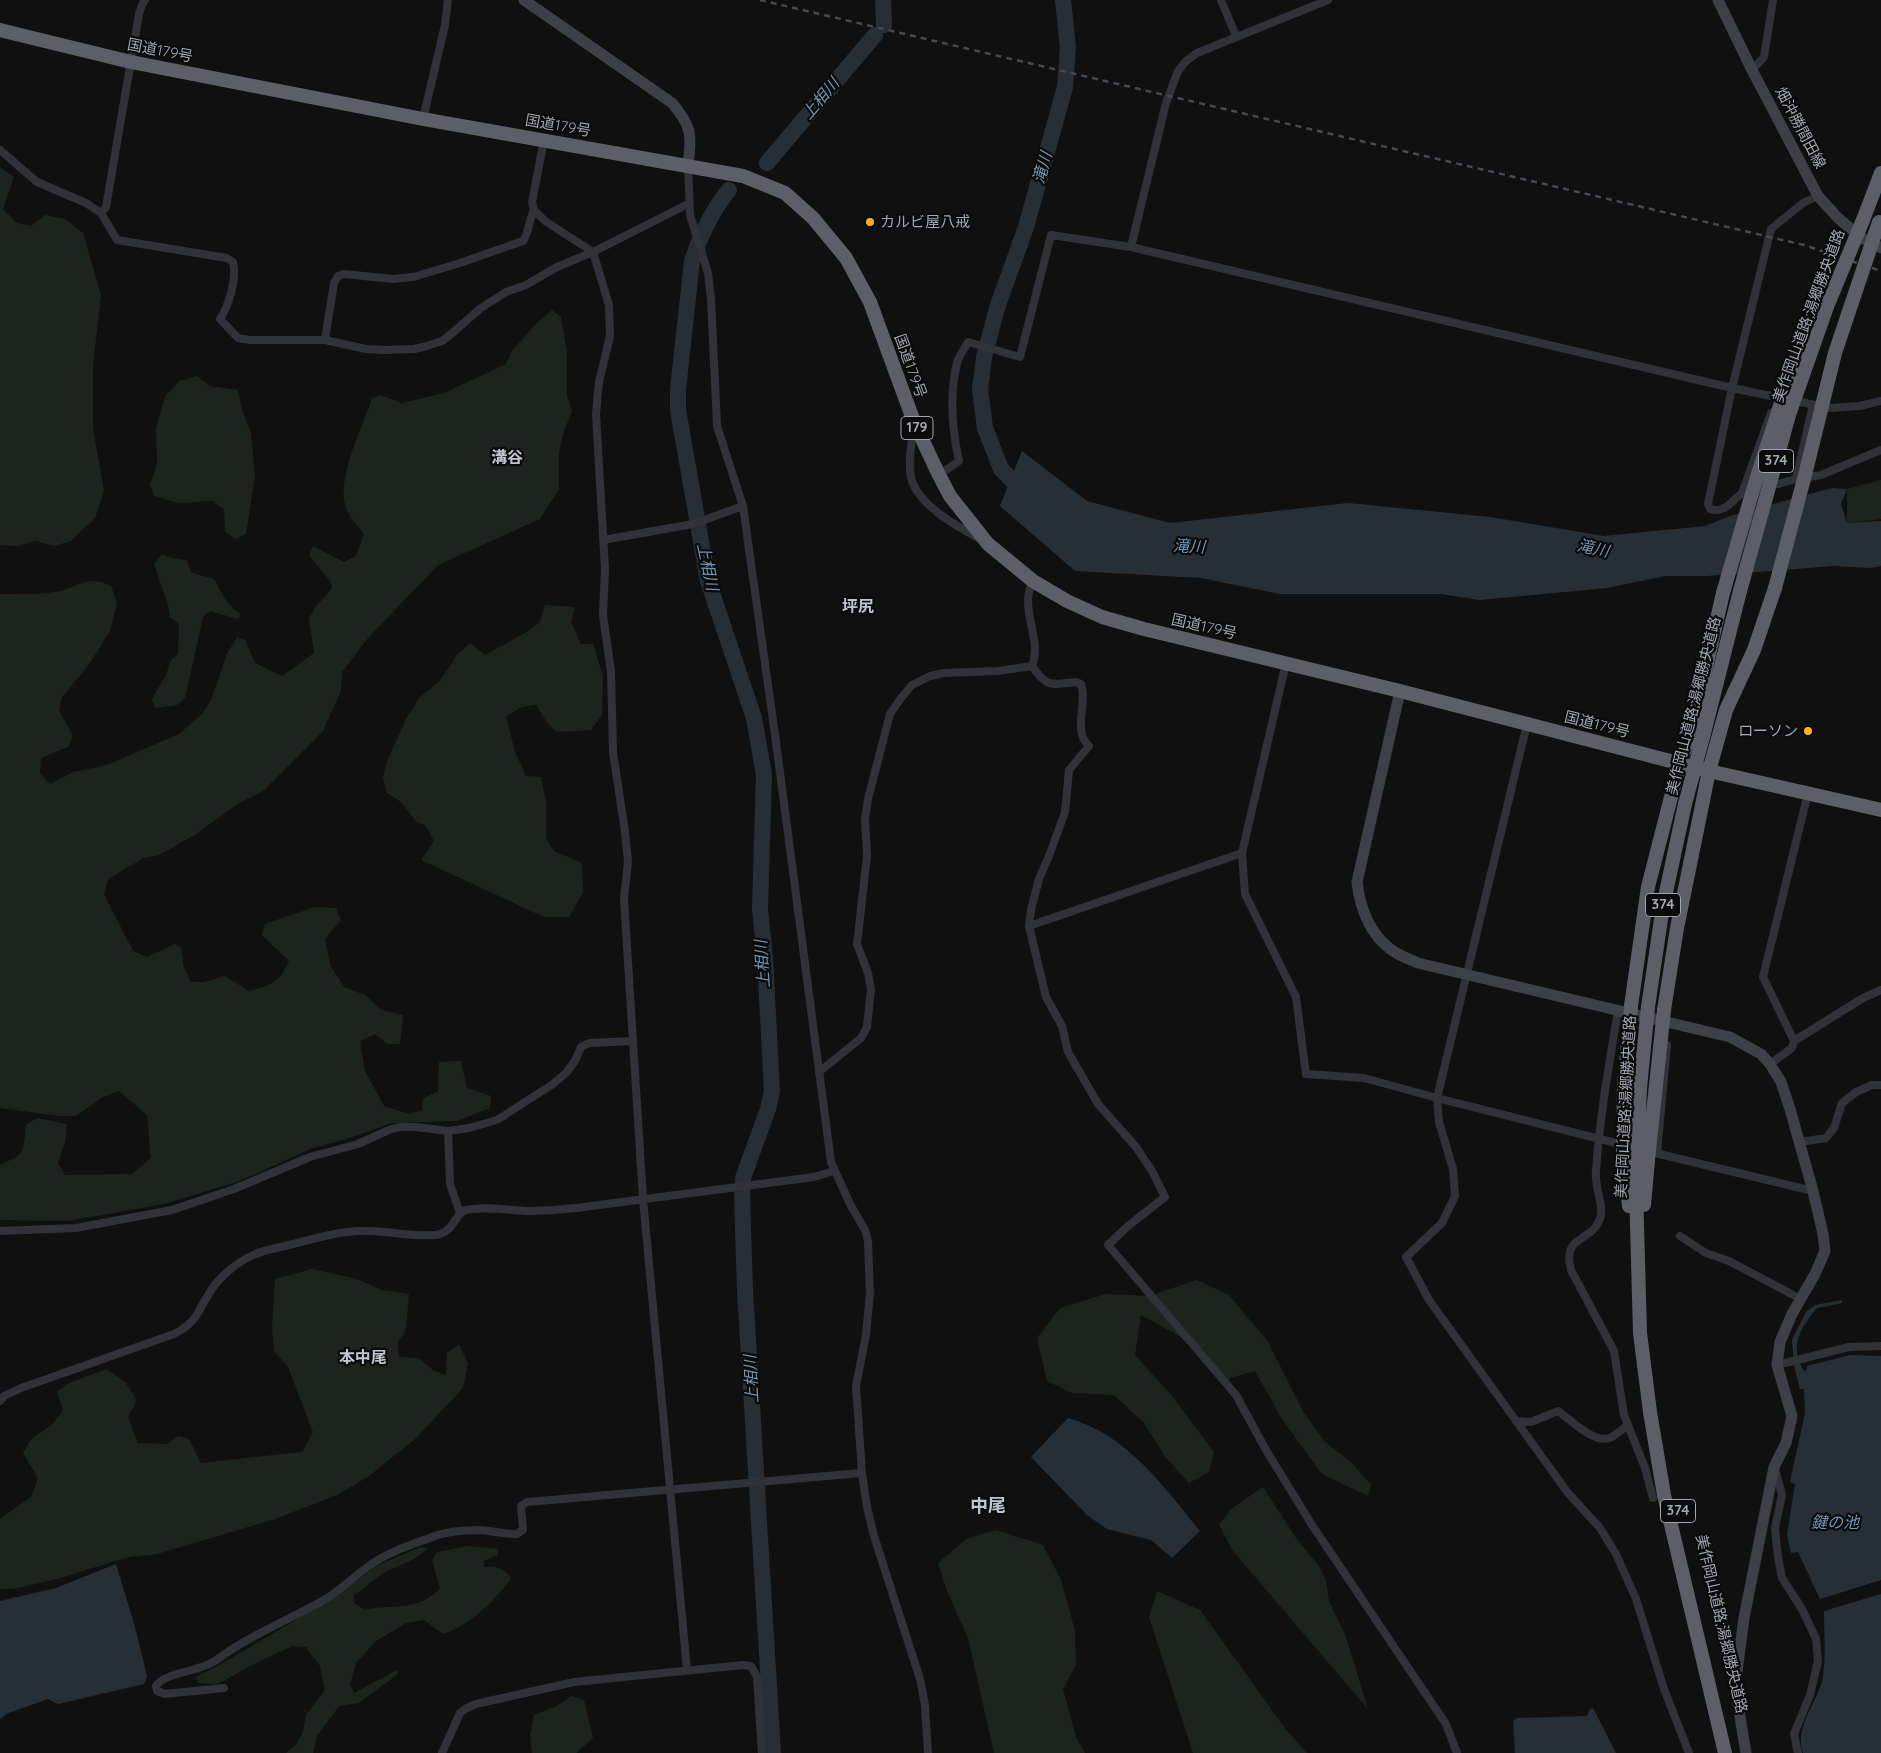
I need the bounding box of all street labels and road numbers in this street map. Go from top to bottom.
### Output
street label: 国道179号 [126,36,194,66]
street label: 畑沖勝間田線 [1771,84,1829,172]
street label: 国道179号 [524,111,592,141]
street label: 美作岡山道路;湯郷勝央道路 [1769,227,1849,405]
street label: 国道179号 [890,332,930,400]
road number: 179 [901,416,933,439]
road number: 374 [1758,450,1794,472]
street label: 国道179号 [1170,611,1238,643]
street label: 美作岡山道路;湯郷勝央道路 [1663,615,1725,797]
street label: 国道179号 [1563,708,1631,742]
road number: 374 [1646,894,1680,916]
street label: 美作岡山道路;湯郷勝央道路 [1612,1015,1640,1199]
road number: 374 [1660,1500,1696,1522]
street label: 美作岡山道路;湯郷勝央道路 [1692,1533,1750,1715]

